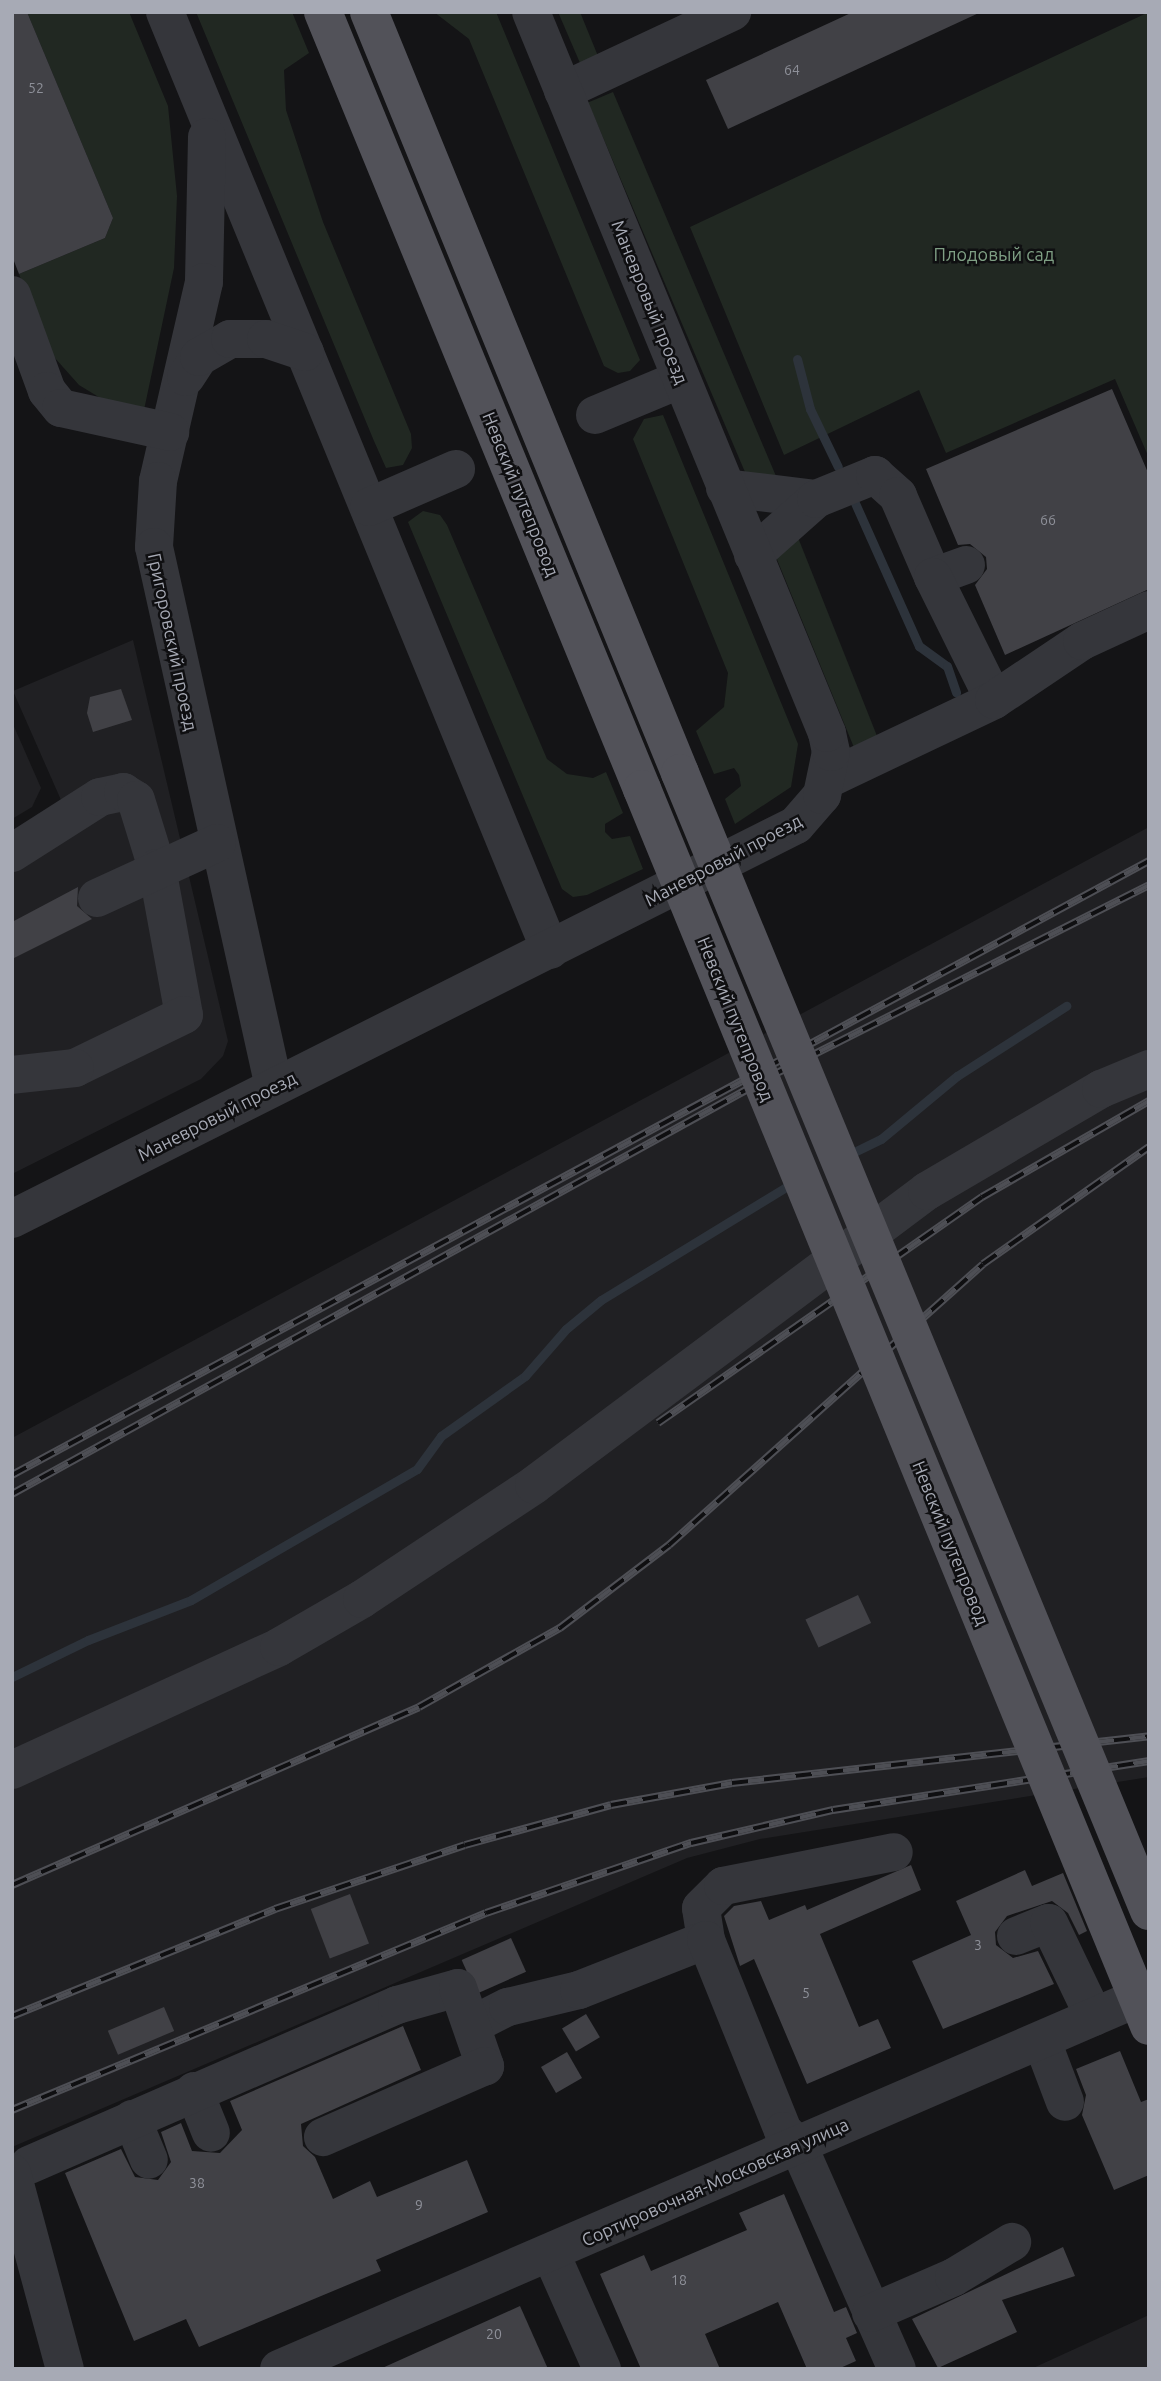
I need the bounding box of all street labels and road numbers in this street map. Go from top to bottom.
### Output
street label: Маневровый проезд [607,217,693,387]
street label: Невский путепровод [478,409,564,579]
street label: Григоровский проезд [144,551,202,733]
street label: Маневровый проезд [641,809,805,911]
street label: Невский путепровод [693,934,779,1104]
street label: Маневровый проезд [134,1067,300,1165]
street label: Невский путепровод [908,1458,994,1628]
street label: Сортировочная-Московская улица [578,2113,852,2251]

